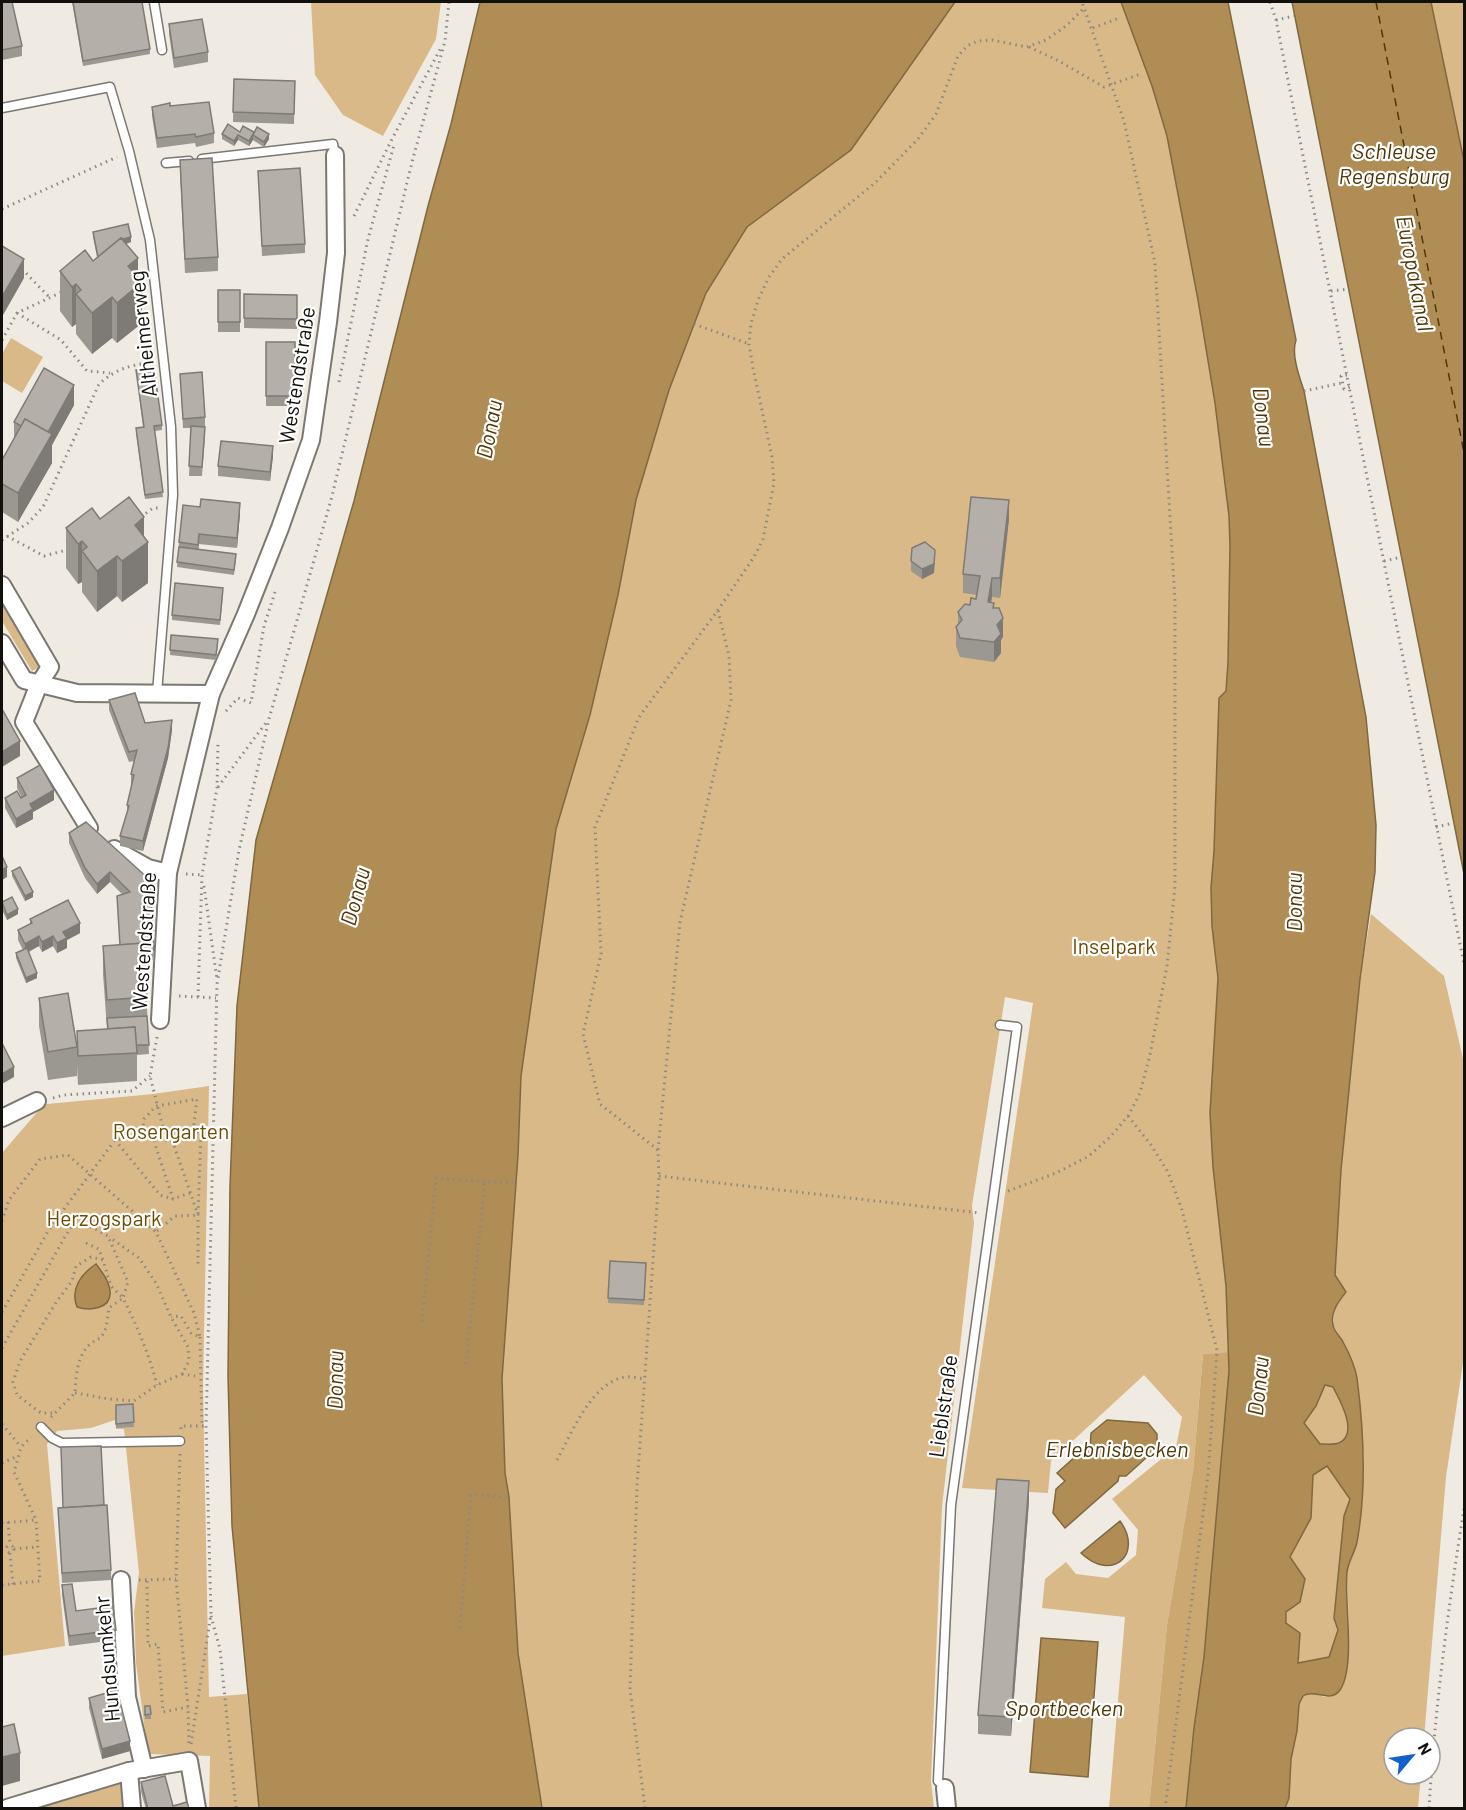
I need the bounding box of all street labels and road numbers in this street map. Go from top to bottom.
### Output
street label: Altheimerweg [123,270,161,398]
street label: Westendstraße [273,305,319,445]
street label: Westendstraße [126,871,160,1011]
street label: Lieblstraße [922,1353,962,1459]
street label: Hundsumkehr [88,1594,124,1723]

